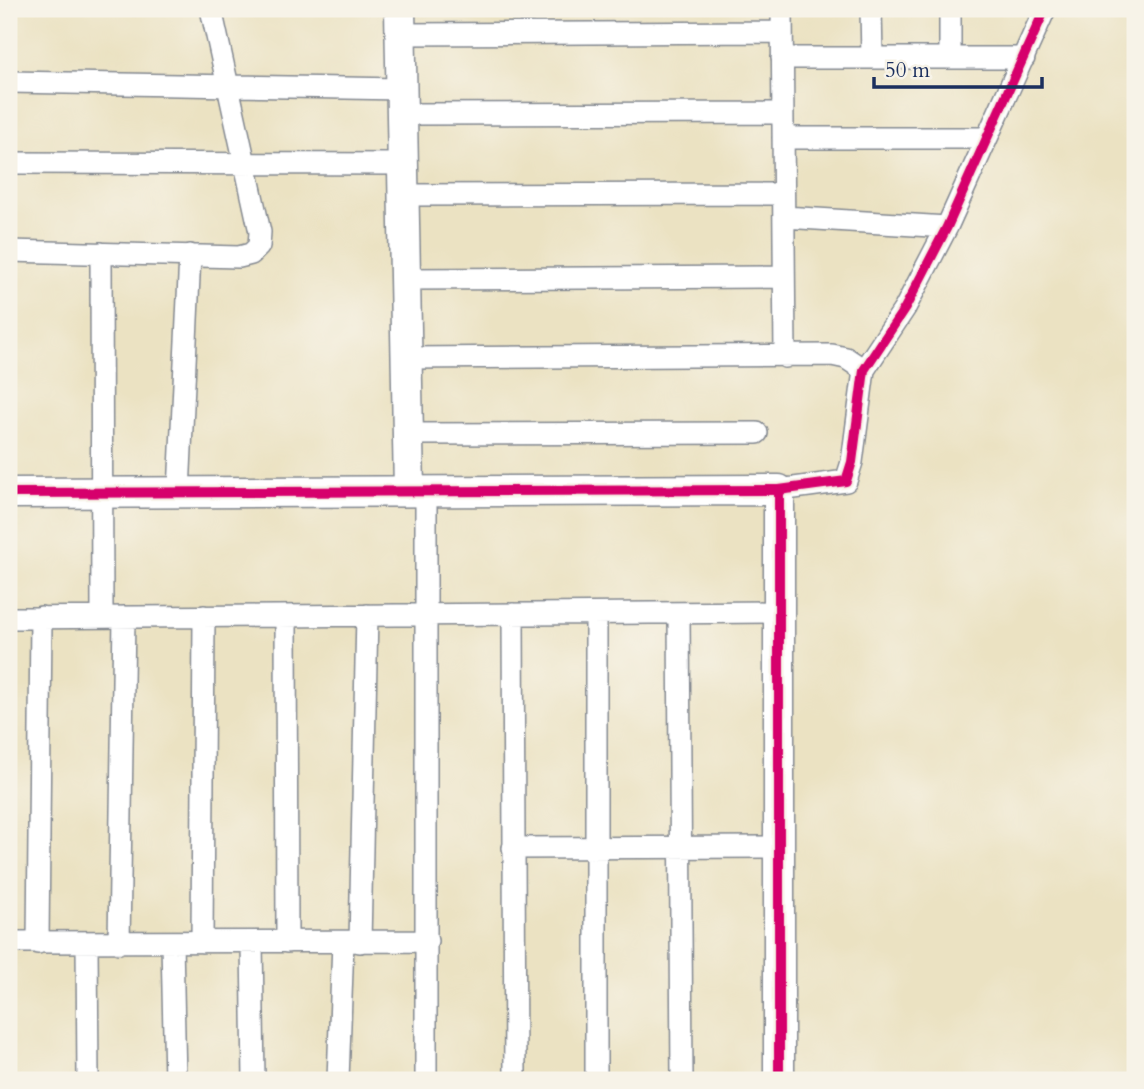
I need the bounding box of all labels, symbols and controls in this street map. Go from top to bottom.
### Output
scale bar [874,46,1042,90]
text: 50 m [885,56,930,85]

